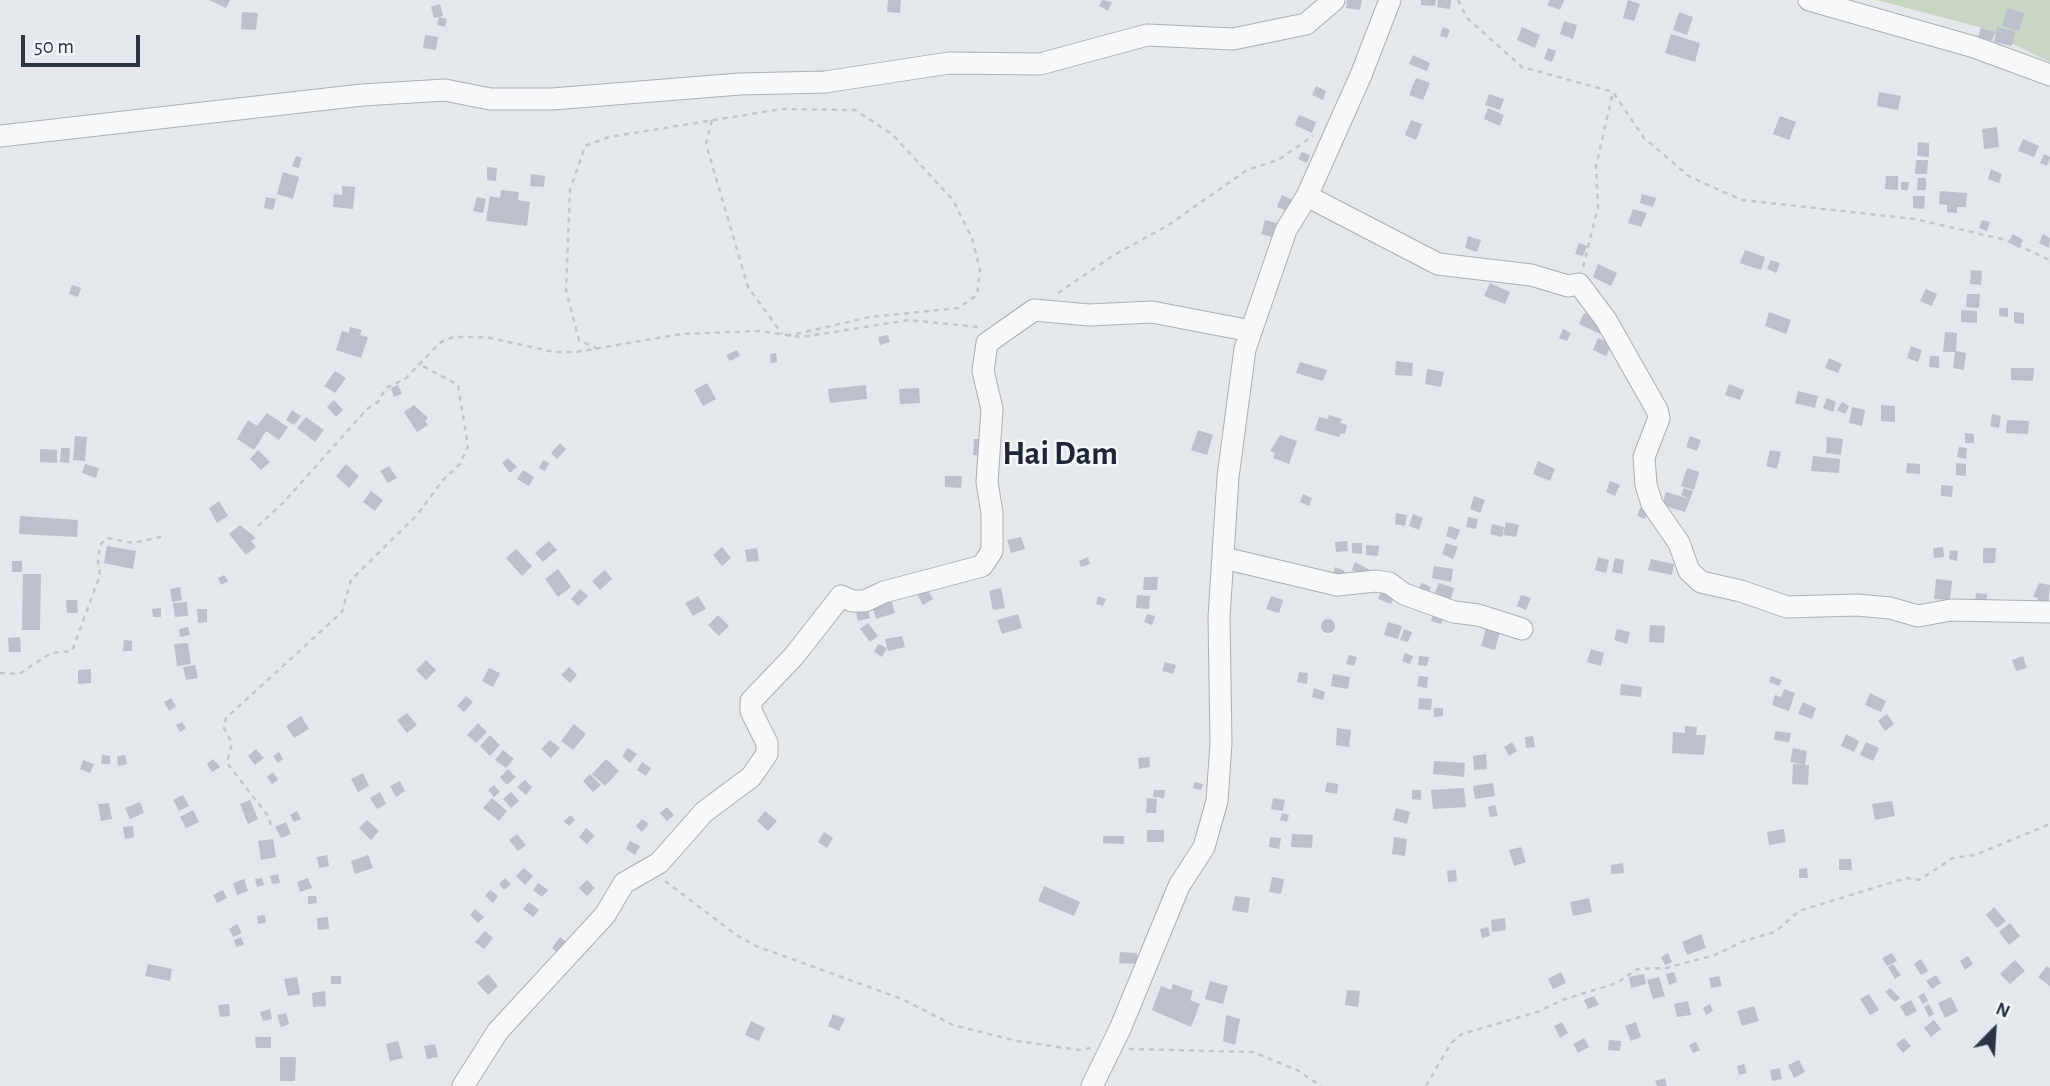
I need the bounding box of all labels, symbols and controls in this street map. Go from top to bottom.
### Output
scale bar [24,21,144,65]
text: 50 m [34,36,74,57]
district label: Hai Dam [1002,434,1118,474]
north arrow [1959,995,2029,1065]
text: N [1993,999,2013,1022]

